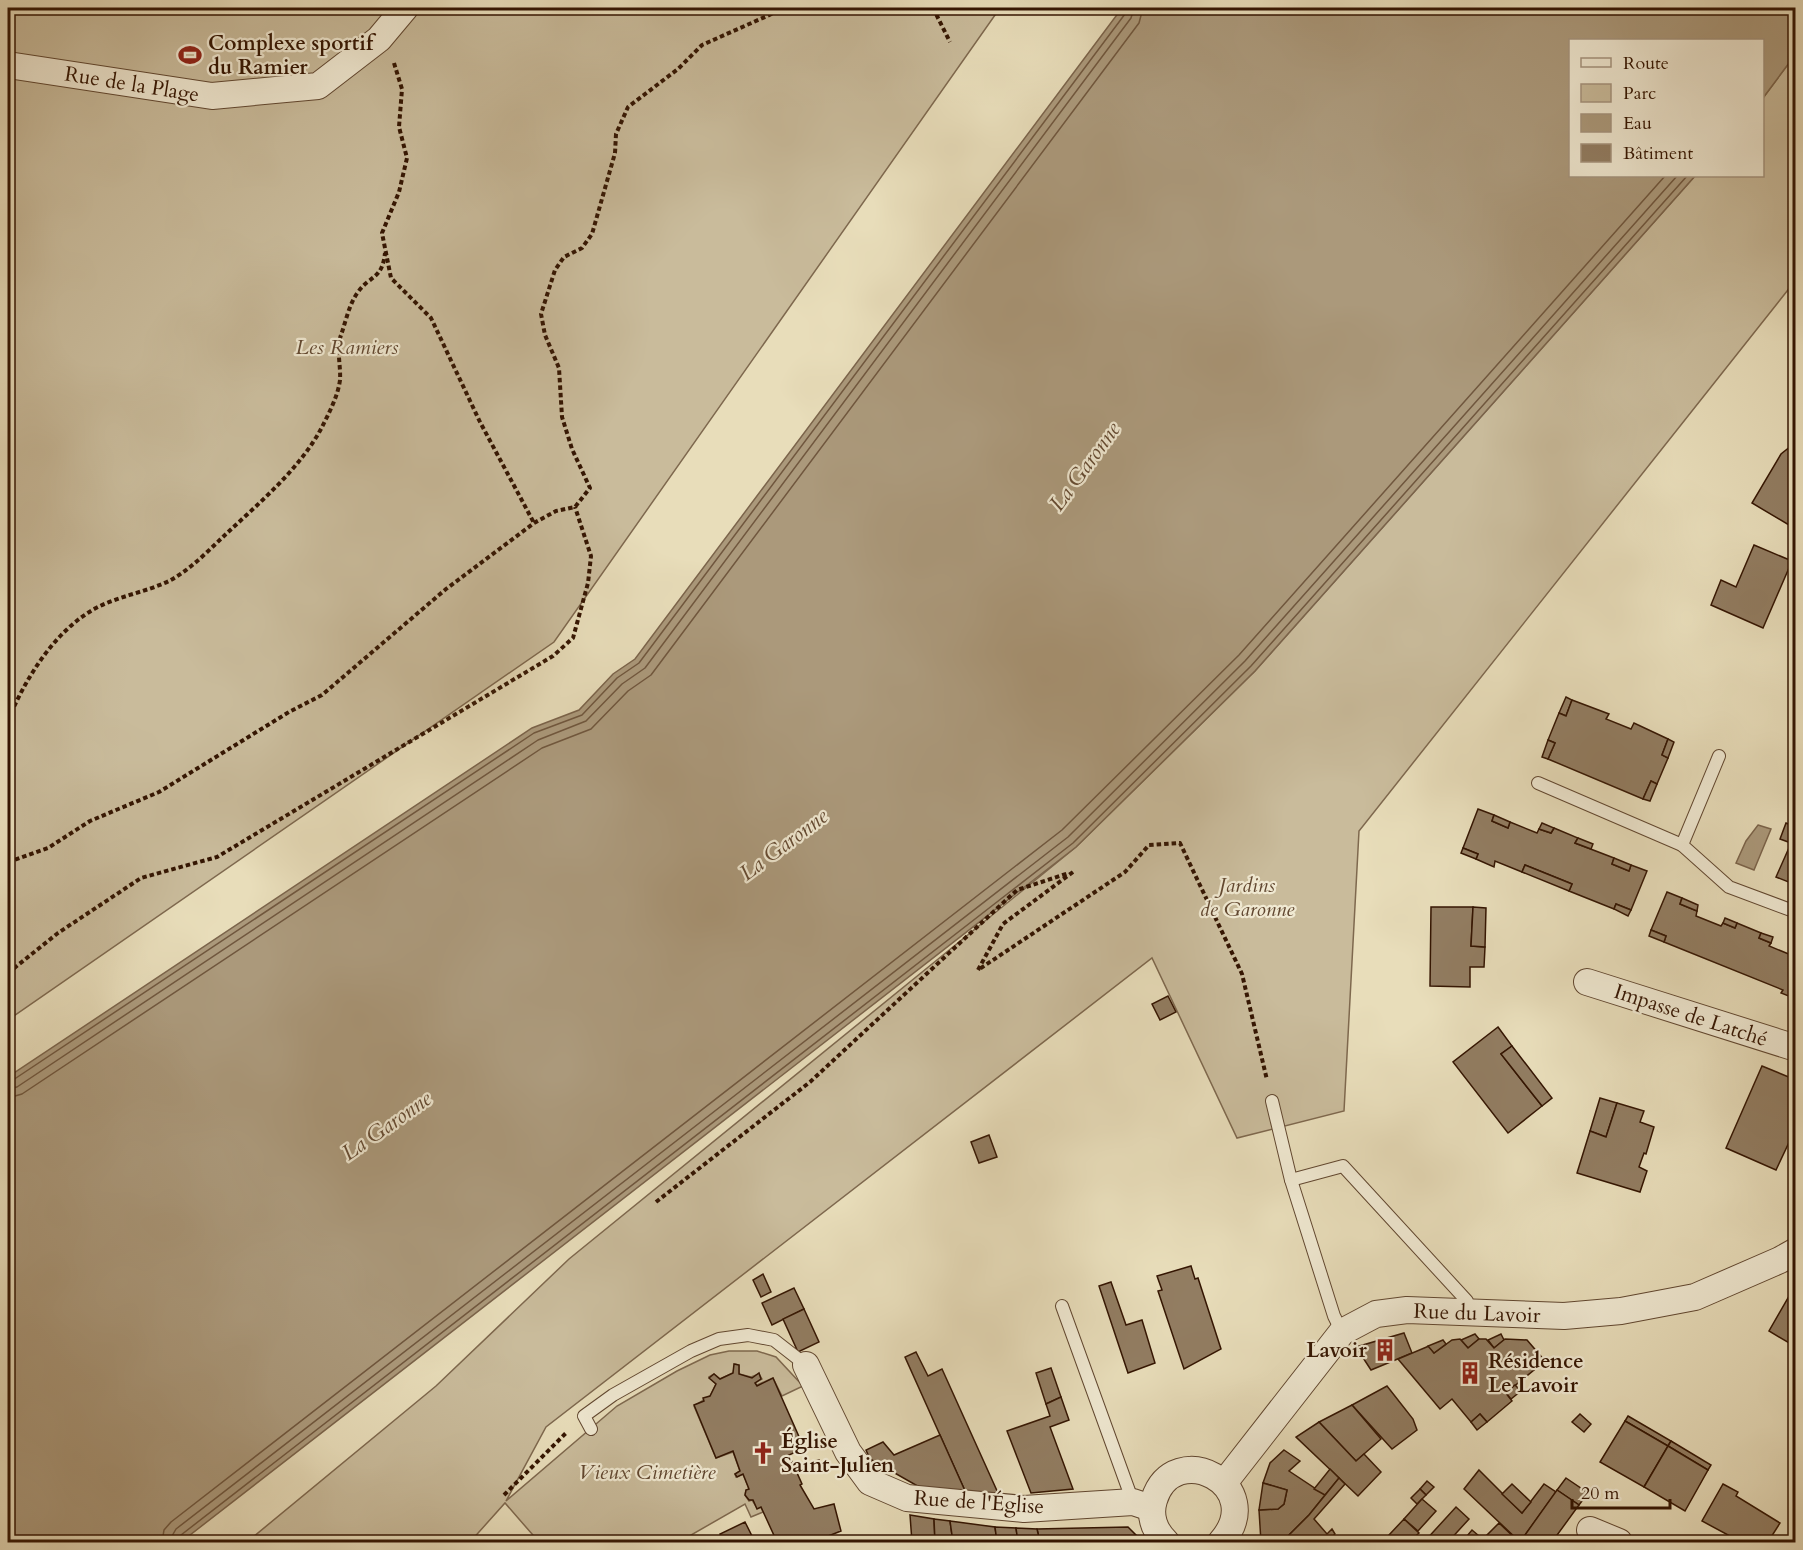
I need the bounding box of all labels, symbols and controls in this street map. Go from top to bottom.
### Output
place label: Complexe sportif du Ramier [208,29,377,82]
legend [1569,39,1764,177]
sports icon: Complexe sportif du Ramier [177,42,203,68]
text: Route [1623,51,1669,76]
street label: Rue de la Plage [63,60,201,109]
text: Parc [1623,81,1656,106]
text: Eau [1623,111,1652,136]
text: Bâtiment [1623,141,1693,166]
park label: Les Ramiers [296,333,398,362]
water label: La Garonne [1042,415,1128,517]
water label: La Garonne [733,801,834,888]
park label: Jardins de Garonne [1200,871,1295,924]
street label: Impasse de Latché [1610,977,1771,1054]
water label: La Garonne [336,1084,438,1168]
street label: Rue du Lavoir [1413,1297,1541,1330]
place label: Lavoir [1306,1336,1368,1365]
building icon: Lavoir [1372,1337,1398,1363]
place label: Résidence Le Lavoir [1488,1347,1584,1400]
building icon: Résidence Le Lavoir [1457,1360,1483,1386]
place label: Église Saint-Julien [781,1427,895,1480]
church icon: Église Saint-Julien [750,1440,776,1466]
park label: Vieux Cimetière [578,1458,717,1487]
scale bar [1572,1472,1670,1510]
text: 20 m [1581,1481,1620,1506]
street label: Rue de l'Église [913,1483,1045,1522]

